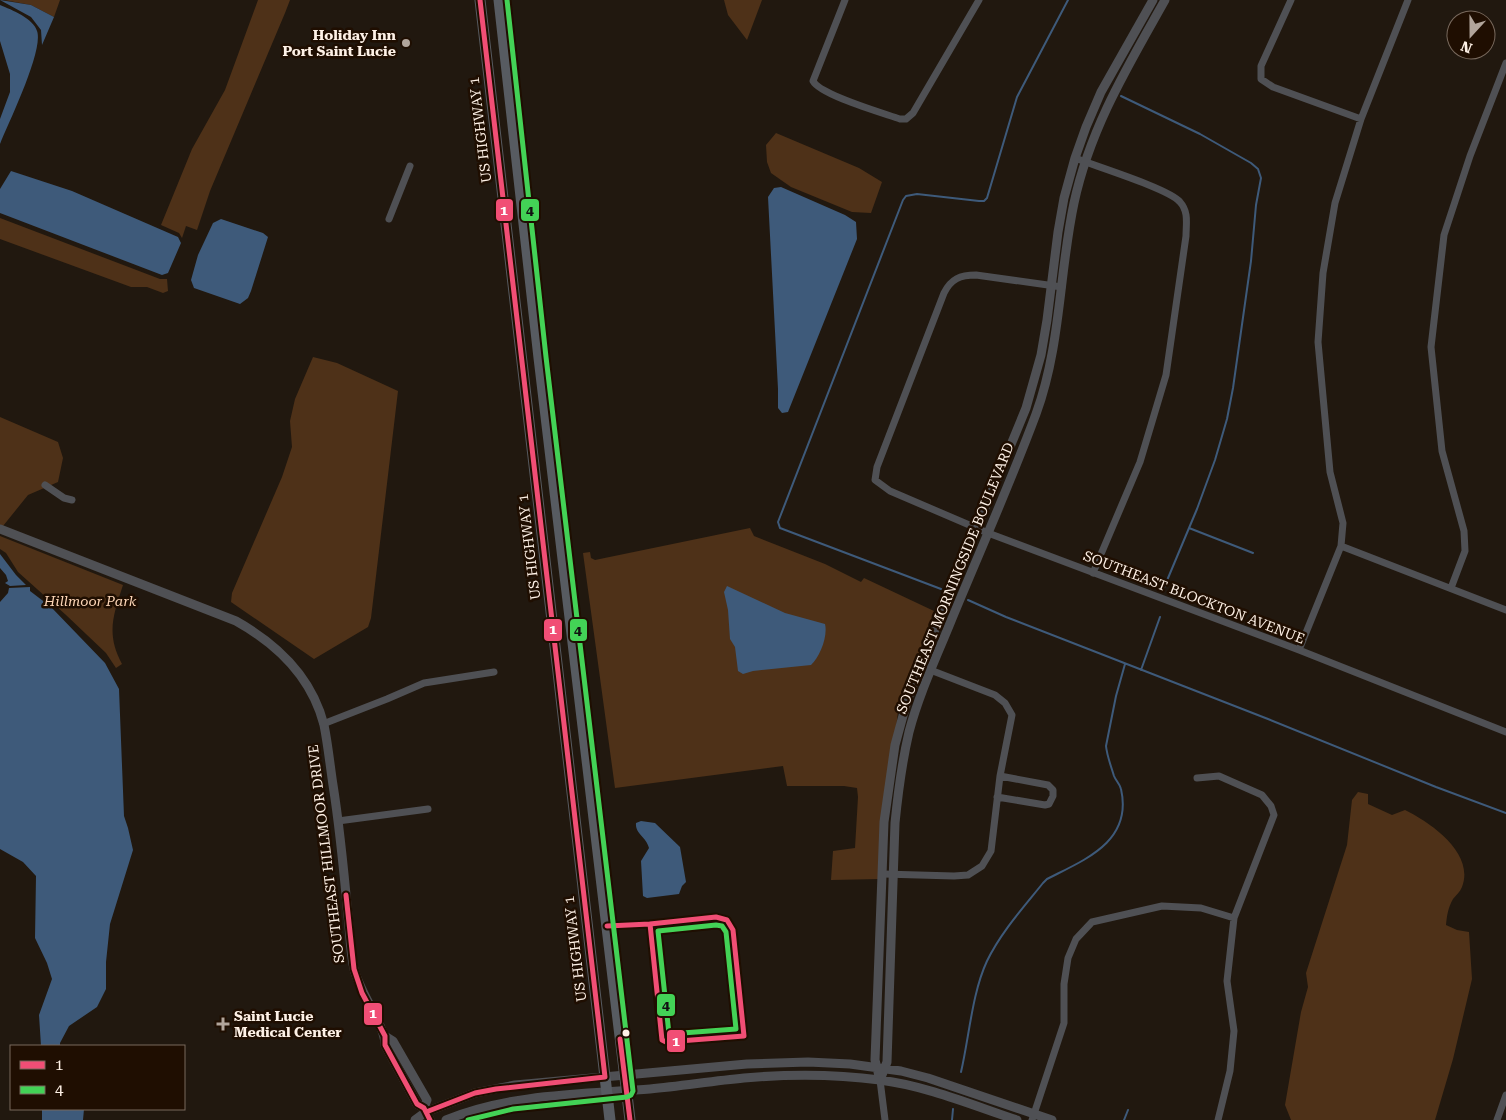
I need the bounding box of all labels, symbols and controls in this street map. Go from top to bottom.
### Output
north arrow [1446,10,1496,60]
place label: Holiday Inn Port Saint Lucie [282,27,397,59]
marker: Holiday Inn Port Saint Lucie [400,37,412,49]
text: N [1458,38,1474,57]
street label: US HIGHWAY 1 [466,76,494,184]
line badge: 1 [495,198,514,222]
line badge: 4 [520,198,540,222]
text: 1 [500,202,508,218]
text: 4 [526,202,534,218]
street label: SOUTHEAST MORNINGSIDE BOULEVARD [893,440,1017,716]
street label: US HIGHWAY 1 [515,493,543,601]
street label: SOUTHEAST BLOCKTON AVENUE [1081,547,1307,647]
park label: Hillmoor Park [43,593,137,609]
line badge: 1 [543,618,563,642]
line badge: 4 [569,618,588,642]
text: 1 [549,621,557,637]
text: 4 [574,622,582,638]
street label: SOUTHEAST HILLMOOR DRIVE [305,744,347,964]
street label: US HIGHWAY 1 [561,895,589,1003]
line badge: 4 [656,993,676,1017]
text: 4 [662,997,670,1013]
line badge: 1 [363,1002,383,1026]
text: 1 [369,1005,377,1021]
place label: Saint Lucie Medical Center [234,1008,342,1040]
marker: Saint Lucie Medical Center [216,1017,230,1031]
unlabelled marker [621,1028,631,1038]
line badge: 1 [666,1029,686,1053]
text: 1 [672,1033,680,1049]
legend [10,1045,185,1110]
text: 1 [55,1056,63,1074]
text: 4 [55,1081,64,1099]

